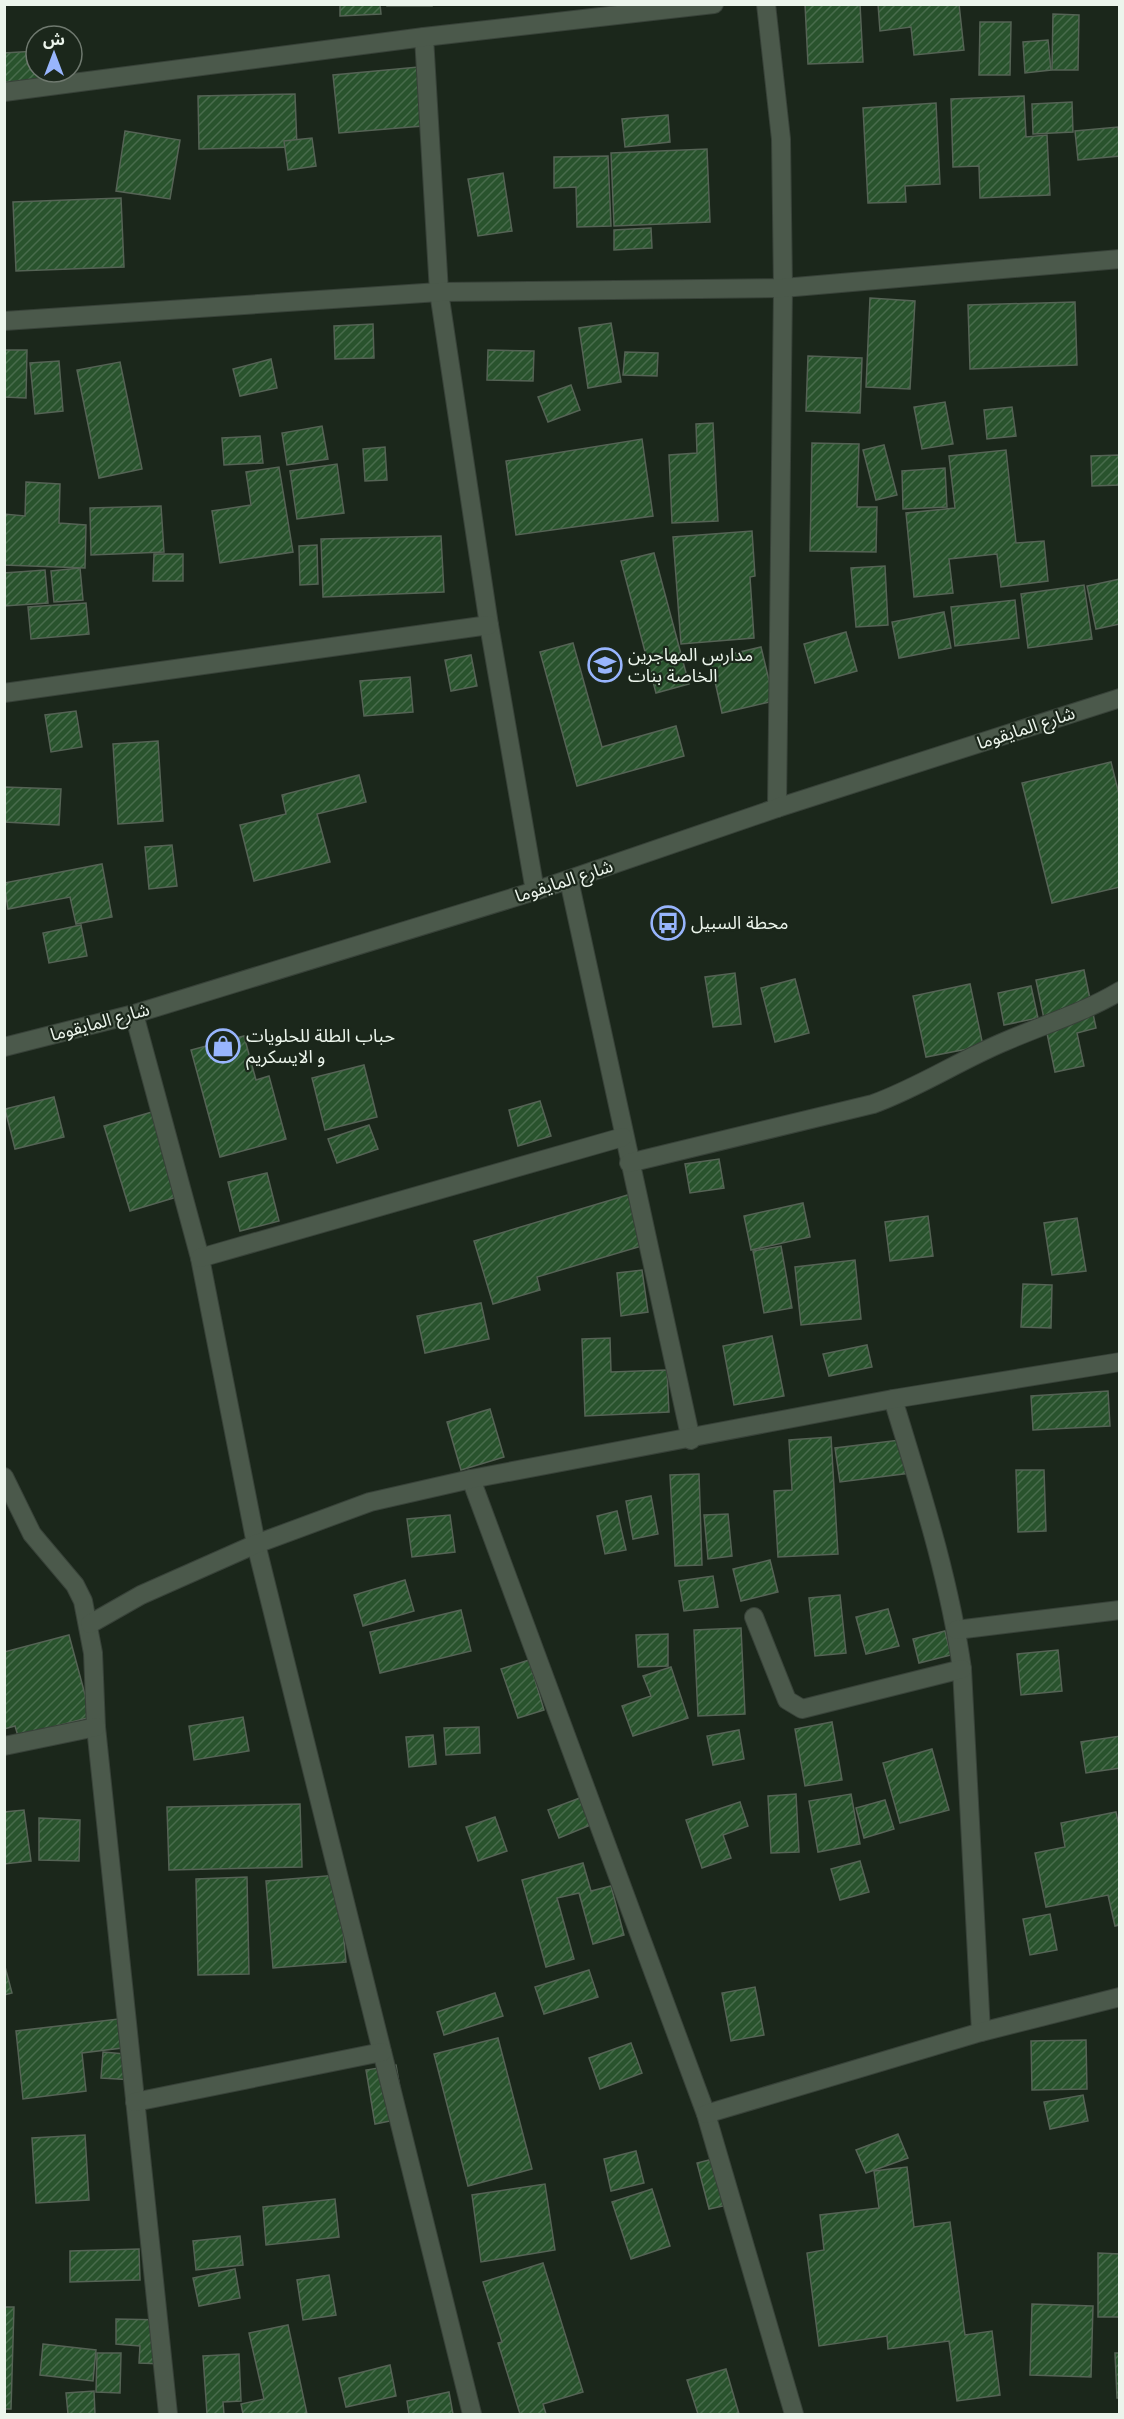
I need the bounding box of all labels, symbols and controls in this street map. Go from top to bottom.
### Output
text: ش [43,23,65,57]
north arrow [24,24,84,84]
place label: مدارس المهاجرين الخاصة بنات [628,636,753,695]
school or university icon: مدارس المهاجرين الخاصة بنات [587,647,623,683]
street label: شارع المايقوما [972,694,1080,762]
street label: شارع المايقوما [510,847,618,915]
place label: محطة السبيل [691,904,788,942]
bus stop icon: محطة السبيل [650,905,686,941]
street label: شارع المايقوما [46,990,154,1054]
place label: حباب الطلة للحلويات و الايسكريم [246,1017,395,1076]
shop icon: حباب الطلة للحلويات و الايسكريم [205,1028,241,1064]

